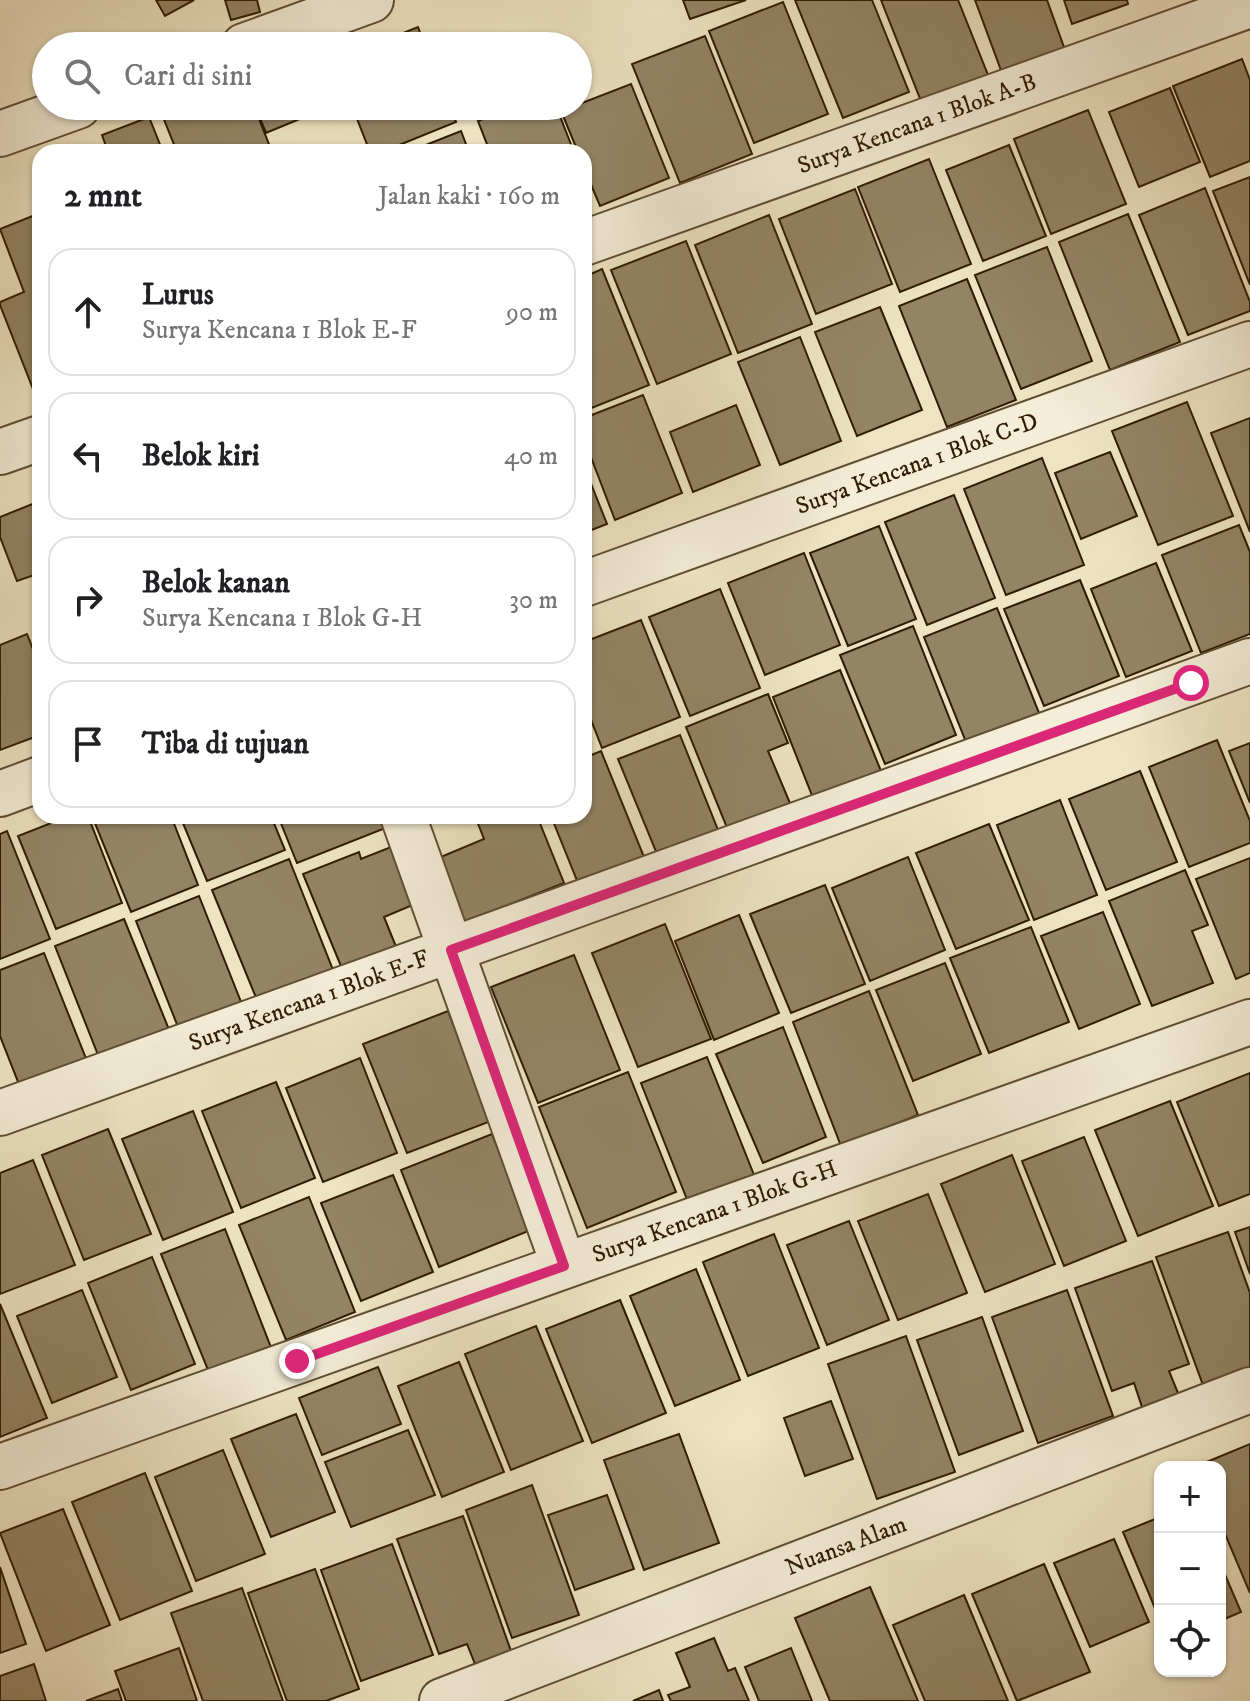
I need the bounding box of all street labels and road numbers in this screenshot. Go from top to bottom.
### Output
street label: Surya Kencana 1 Blok A-B [793,67,1041,181]
street label: Surya Kencana 1 Blok C-D [792,406,1042,522]
street label: Surya Kencana 1 Blok E-F [185,943,433,1058]
street label: Surya Kencana 1 Blok G-H [588,1154,842,1270]
street label: Nuansa Alam [781,1509,911,1583]

